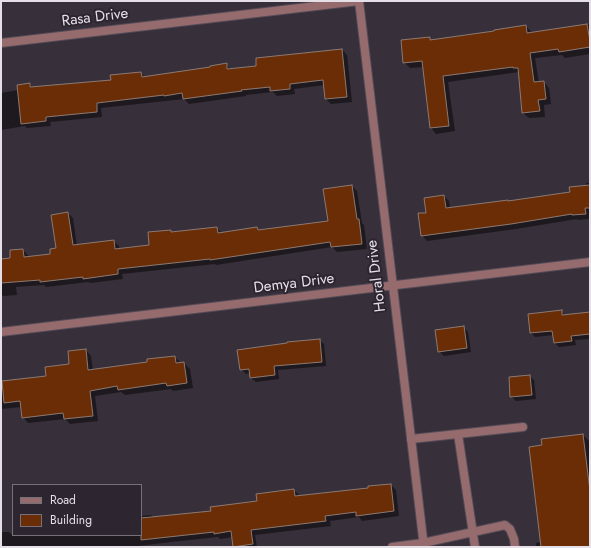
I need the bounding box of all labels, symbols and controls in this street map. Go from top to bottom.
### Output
street label: Rasa Drive [61,5,129,31]
street label: Horal Drive [364,239,390,313]
street label: Demya Drive [253,270,335,298]
legend [12,484,142,536]
text: Road [50,491,76,509]
text: Building [50,511,92,529]

